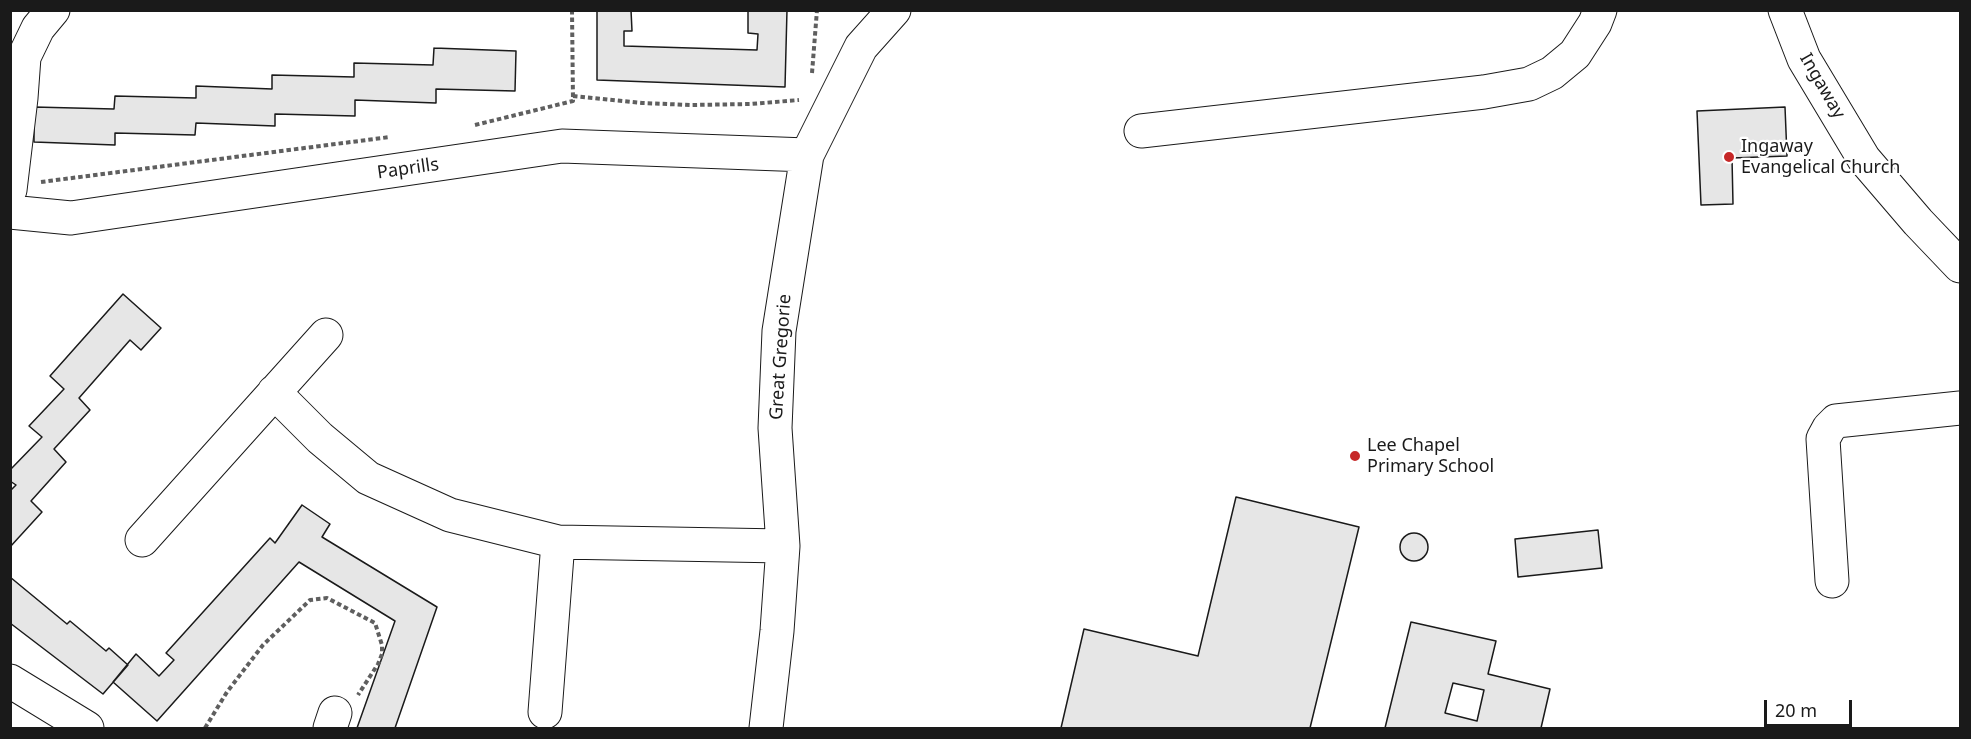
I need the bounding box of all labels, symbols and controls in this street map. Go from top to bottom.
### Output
street label: Ingaway [1795,50,1849,122]
place label: Ingaway Evangelical Church [1741,136,1900,178]
marker: Ingaway Evangelical Church [1722,150,1736,164]
street label: Paprills [376,154,440,184]
street label: Great Gregorie [766,293,796,421]
place label: Lee Chapel Primary School [1367,435,1494,478]
marker: Lee Chapel Primary School [1348,449,1362,463]
scale bar [1767,688,1856,726]
text: 20 m [1775,698,1817,722]

